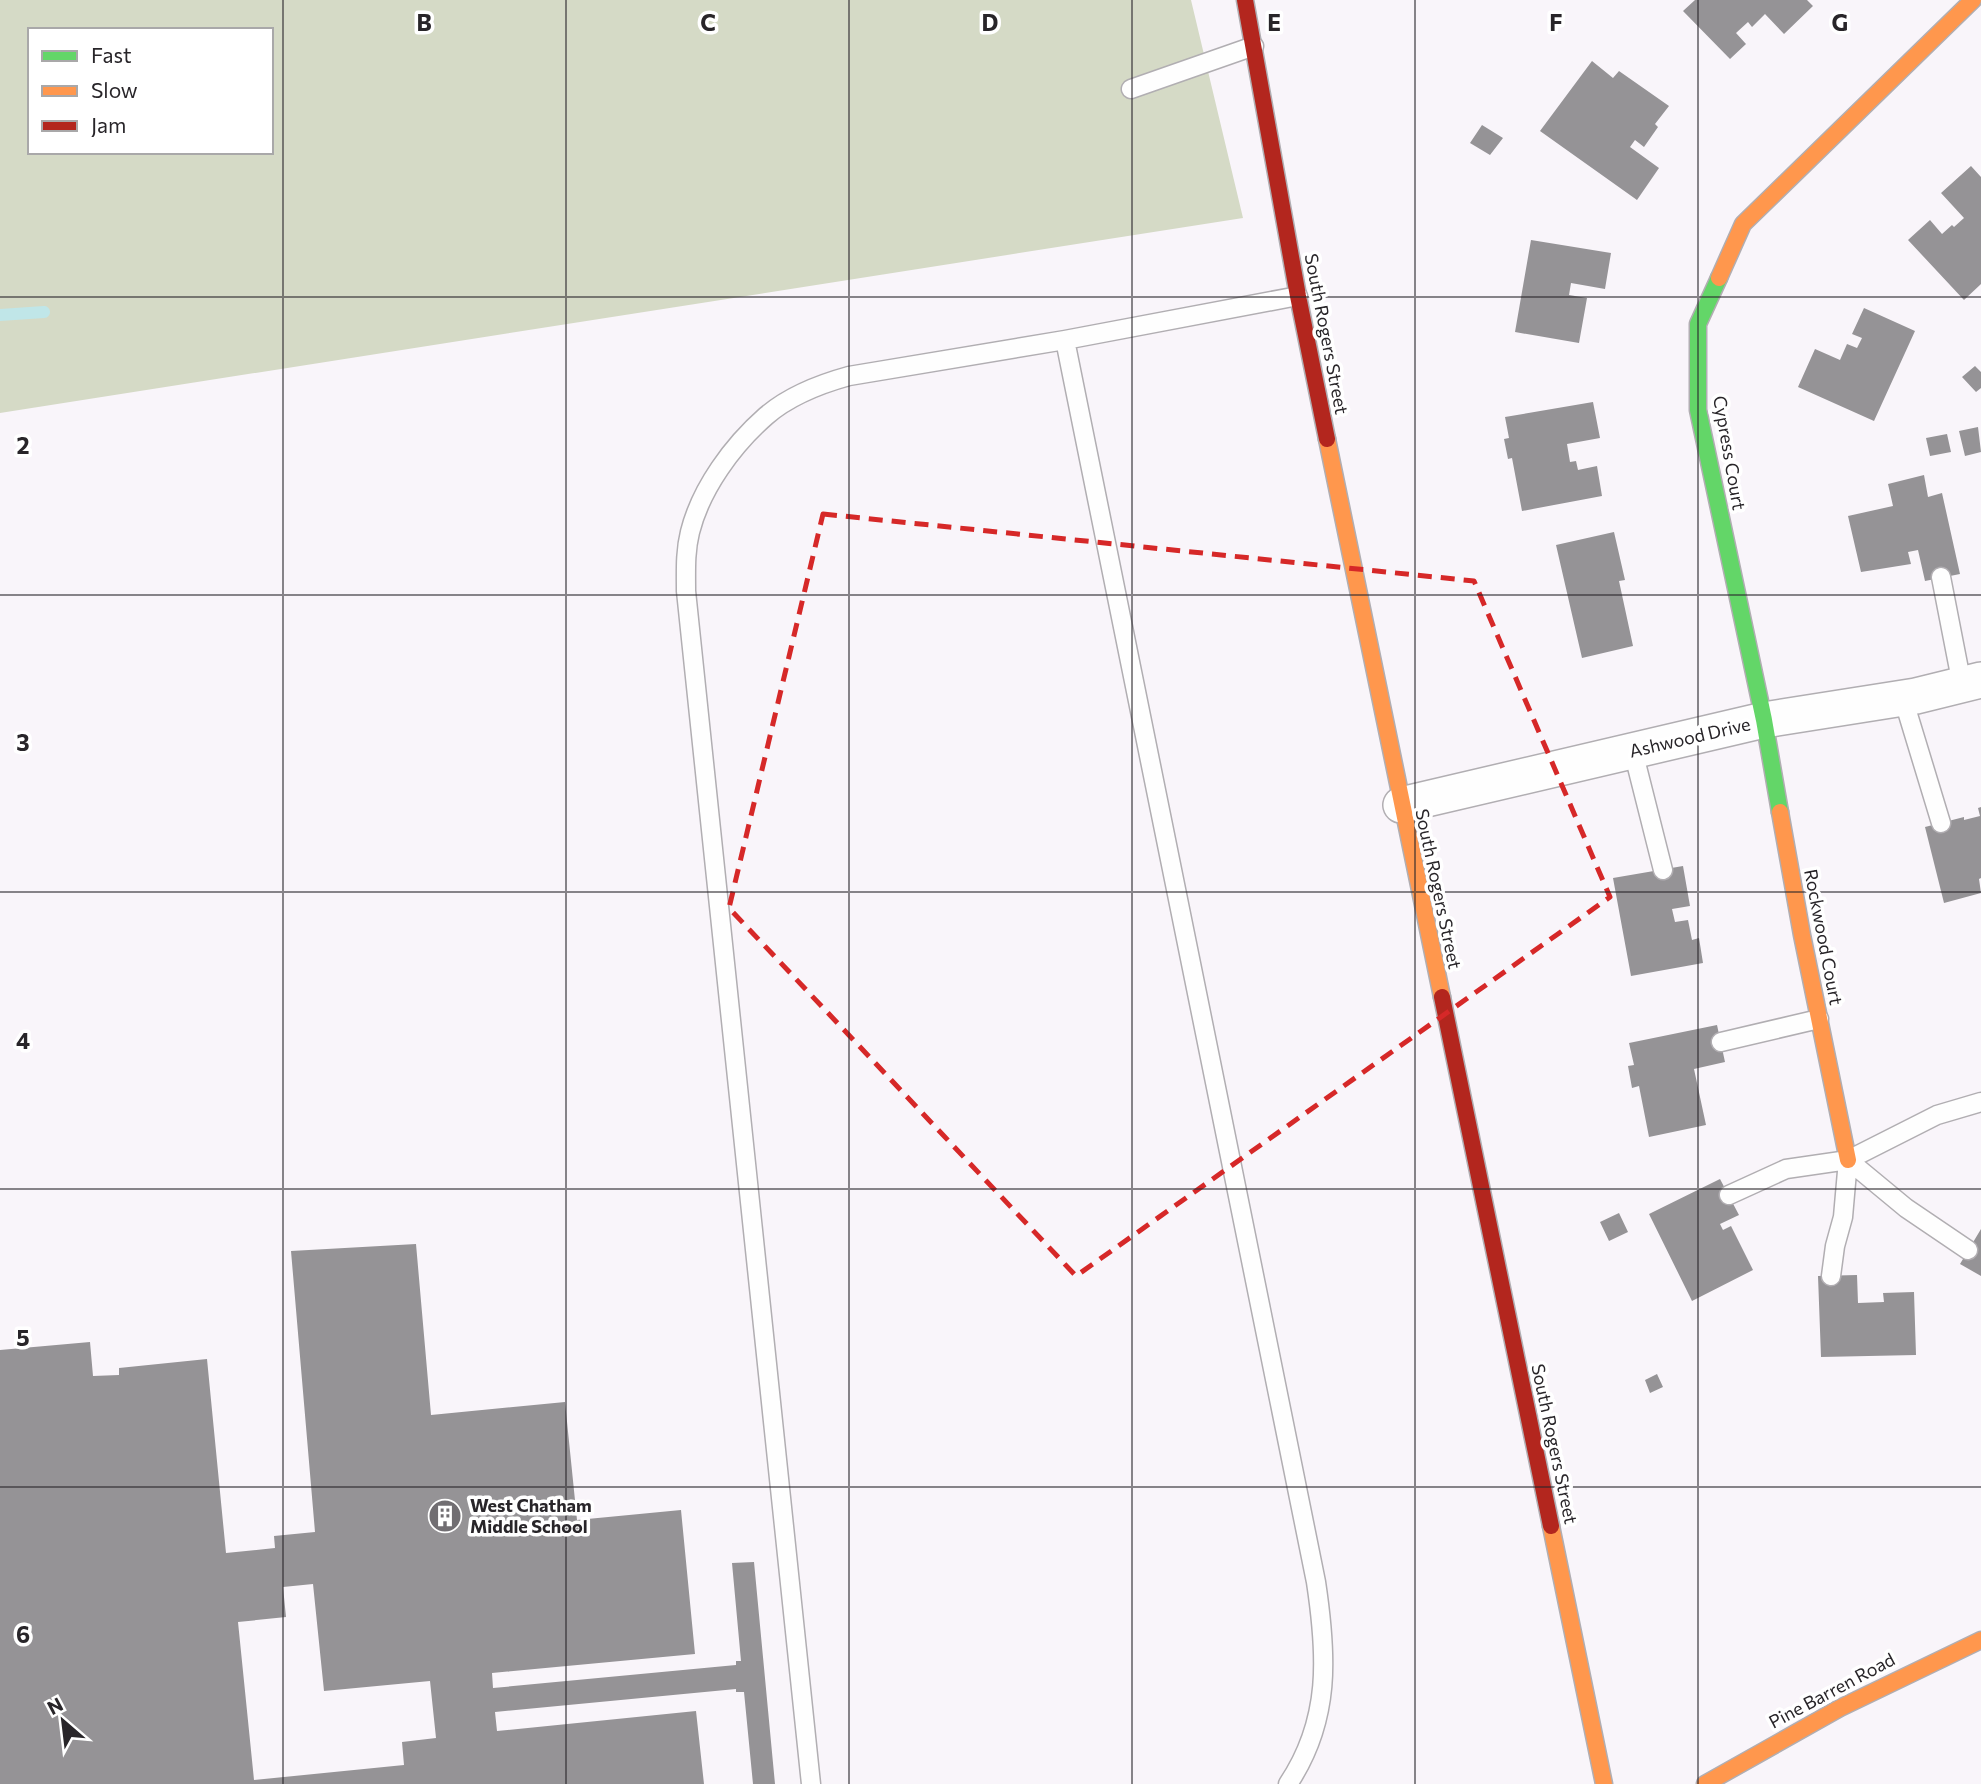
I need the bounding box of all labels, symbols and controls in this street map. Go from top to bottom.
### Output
text: B [416,8,432,36]
text: C [700,8,716,36]
text: D [982,8,999,36]
text: E [1267,8,1281,36]
text: F [1549,8,1563,36]
text: G [1832,8,1848,36]
legend [28,28,273,154]
text: Fast [91,42,132,67]
text: Slow [91,77,138,102]
text: Jam [91,112,126,137]
street label: South Rogers Street [1301,252,1353,416]
street label: Cypress Court [1709,394,1751,512]
text: 2 [16,431,30,459]
street label: Ashwood Drive [1627,712,1752,762]
text: 3 [16,728,30,756]
street label: South Rogers Street [1411,807,1467,971]
street label: Rockwood Court [1800,867,1848,1007]
text: 4 [16,1026,30,1054]
text: 5 [16,1323,30,1351]
street label: South Rogers Street [1527,1362,1583,1526]
place label: West Chatham Middle School [470,1494,592,1537]
building icon: West Chatham Middle School [426,1497,464,1535]
text: 6 [16,1620,30,1648]
street label: Pine Barren Road [1765,1648,1898,1733]
north arrow [28,1686,98,1756]
text: N [43,1692,66,1719]

